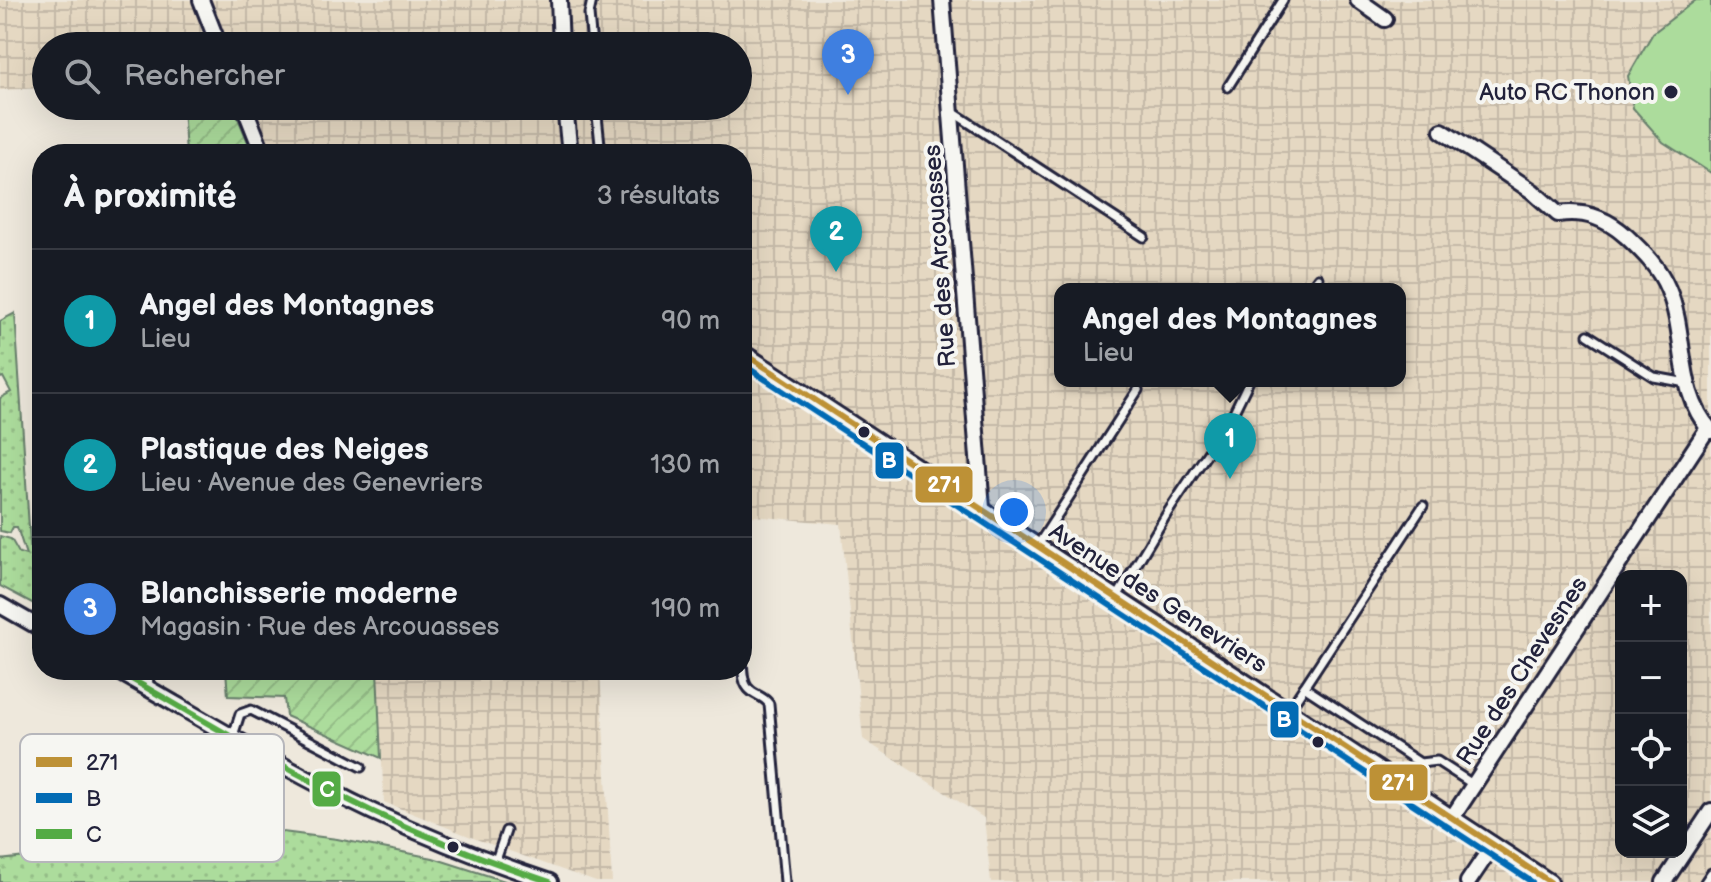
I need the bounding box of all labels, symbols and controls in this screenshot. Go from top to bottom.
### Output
pin: 3 [822,29,874,95]
search box [32,32,752,120]
icon: search [60,54,104,98]
text: Rechercher [124,58,285,94]
place label: Auto RC Thonon [1479,78,1655,107]
marker: Auto RC Thonon [1662,83,1680,101]
street label: Rue des Arcouasses [918,143,962,368]
text: À proximité [64,176,237,217]
text: 3 résultats [597,181,720,212]
pin: 2 [810,206,862,272]
popup [1054,283,1406,387]
text: Angel des Montagnes [140,288,434,324]
text: Angel des Montagnes [1083,302,1377,338]
text: 1 [85,306,95,337]
text: 90 m [661,306,720,337]
text: Lieu [140,324,191,355]
text: Lieu [1083,338,1134,369]
pin: 1 [1204,413,1256,479]
unlabelled marker [856,424,872,440]
text: Plastique des Neiges [140,432,429,468]
line badge: B [874,441,905,480]
text: B [881,448,897,475]
text: 2 [82,450,98,481]
text: 130 m [650,450,720,481]
line badge: 271 [914,465,974,504]
text: Lieu · Avenue des Genevriers [140,468,483,499]
text: 271 [927,472,961,499]
your location [994,492,1034,532]
street label: Avenue des Genevriers [1044,517,1272,679]
map controls [1615,570,1687,858]
button: + [1615,570,1687,642]
street label: Rue des Chevesnes [1450,571,1594,771]
text: Blanchisserie moderne [140,576,458,612]
text: 3 [82,594,98,625]
text: 190 m [651,594,720,625]
text: Magasin · Rue des Arcouasses [140,612,499,643]
button: − [1615,642,1687,714]
line badge: B [1269,700,1300,739]
text: B [1276,707,1292,734]
button: locate [1615,714,1687,786]
legend [20,734,284,862]
unlabelled marker [1310,734,1326,750]
text: 271 [86,750,118,777]
line badge: 271 [1368,763,1429,802]
line badge: C [311,770,342,808]
text: 271 [1381,770,1415,797]
text: C [319,777,335,804]
text: B [86,786,101,813]
button: layers [1615,786,1687,858]
text: C [86,822,102,849]
unlabelled marker [445,839,461,855]

